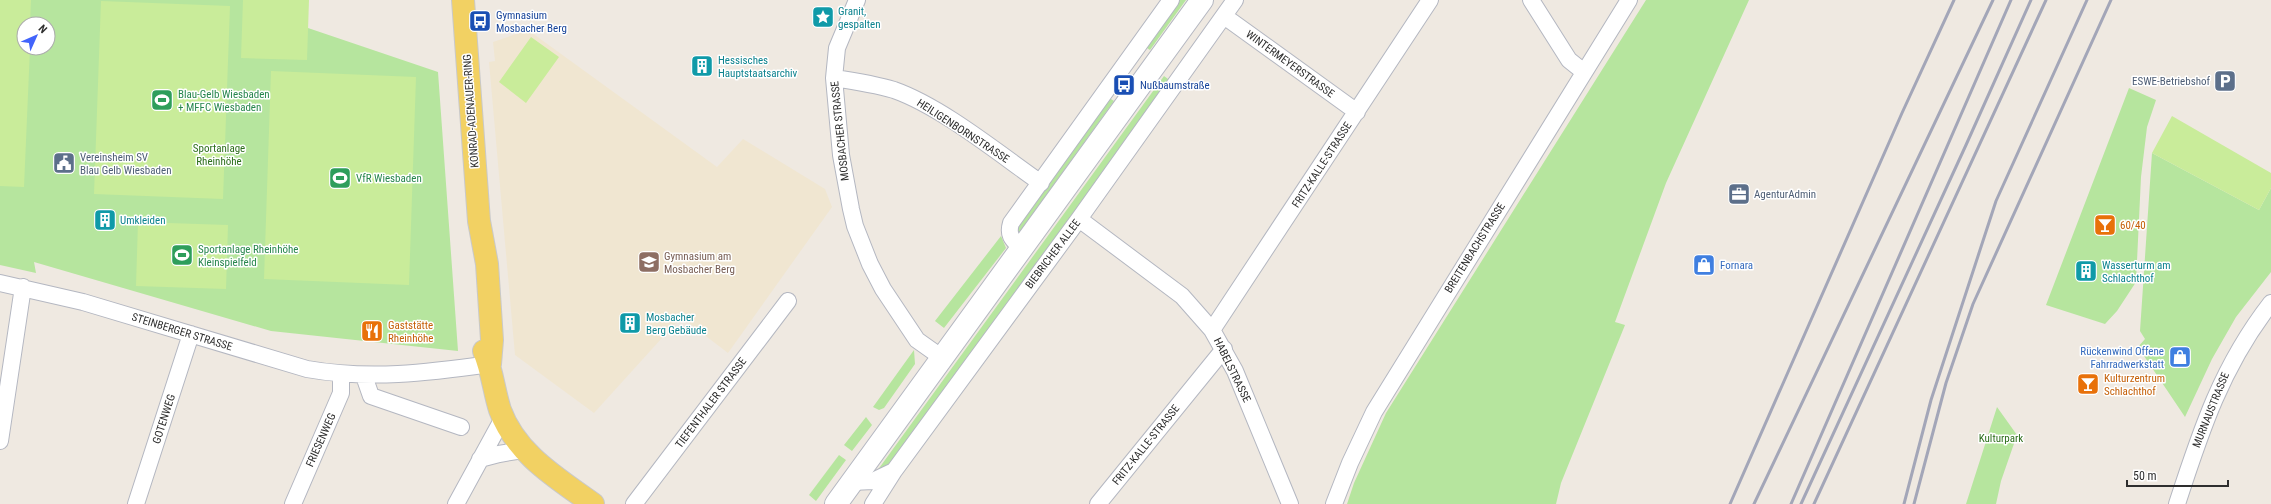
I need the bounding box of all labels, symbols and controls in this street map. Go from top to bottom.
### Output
place icon: Granit, gespalten [810,4,836,30]
place label: Granit, gespalten [838,5,881,31]
bus stop icon: Gymnasium Mosbacher Berg [467,8,493,34]
place label: Gymnasium Mosbacher Berg [496,9,567,35]
north arrow [16,16,56,56]
text: N [36,22,50,36]
street label: WINTERMEYERSTRASSE [1243,28,1337,101]
building icon: Hessisches Hauptstaatsarchiv [689,53,715,79]
street label: KONRAD-ADENAUER-RING [461,54,481,168]
place label: Hessisches Hauptstaatsarchiv [718,54,798,80]
parking icon: ESWE-Betriebshof [2212,68,2238,94]
bus stop icon: Nußbaumstraße [1111,72,1137,98]
place label: ESWE-Betriebshof [2132,75,2211,88]
place label: Nußbaumstraße [1140,79,1210,92]
street label: MOSBACHER STRASSE [828,80,852,182]
sports icon: Blau-Gelb Wiesbaden + MFFC Wiesbaden [149,87,175,113]
place label: Blau-Gelb Wiesbaden + MFFC Wiesbaden [178,88,270,114]
street label: HEILIGENBORNSTRASSE [914,96,1012,166]
street label: FRITZ-KALLE-STRASSE [1289,119,1355,210]
park label: Sportanlage Rheinhöhe [193,142,245,168]
public building icon: Vereinsheim SV Blau Gelb Wiesbaden [51,150,77,176]
place label: Vereinsheim SV Blau Gelb Wiesbaden [80,151,171,177]
sports icon: VfR Wiesbaden [327,165,353,191]
place label: VfR Wiesbaden [356,172,422,185]
office icon: AgenturAdmin [1726,181,1752,207]
place label: AgenturAdmin [1754,188,1816,201]
street label: BREITENBACHSTRASSE [1442,200,1508,295]
building icon: Umkleiden [92,207,118,233]
bar icon: 60/40 [2092,212,2118,238]
place label: Umkleiden [120,214,166,227]
street label: BIEBRICHER ALLEE [1023,216,1084,291]
place label: 60/40 [2120,219,2146,232]
sports icon: Sportanlage Rheinhöhe Kleinspielfeld [169,242,195,268]
place label: Sportanlage Rheinhöhe Kleinspielfeld [198,243,298,269]
school or university icon: Gymnasium am Mosbacher Berg [636,249,662,275]
place label: Gymnasium am Mosbacher Berg [664,250,735,276]
shop icon: Fornara [1691,252,1717,278]
building icon: Wasserturm am Schlachthof [2073,258,2099,284]
place label: Fornara [1720,259,1753,272]
place label: Wasserturm am Schlachthof [2102,259,2171,285]
street label: STEINBERGER STRASSE [130,310,234,354]
building icon: Mosbacher Berg Gebäude [617,310,643,336]
place label: Mosbacher Berg Gebäude [646,311,707,337]
restaurant icon: Gaststätte Rheinhöhe [359,318,385,344]
place label: Gaststätte Rheinhöhe [388,319,433,345]
street label: HABELSTRASSE [1211,335,1254,405]
shop icon: Rückenwind Offene Fahrradwerkstatt [2167,344,2193,370]
place label: Rückenwind Offene Fahrradwerkstatt [2080,345,2164,371]
street label: TIEFENTHALER STRASSE [673,355,750,451]
street label: MURNAUSTRASSE [2190,370,2232,450]
bar icon: Kulturzentrum Schlachthof [2075,371,2101,397]
place label: Kulturzentrum Schlachthof [2104,372,2165,398]
street label: GOTENWEG [150,393,178,445]
street label: FRITZ-KALLE-STRASSE [1110,402,1183,488]
street label: FRIESENWEG [303,411,339,469]
park label: Kulturpark [1979,432,2023,445]
scale bar [2127,462,2228,488]
text: 50 m [2133,469,2157,483]

